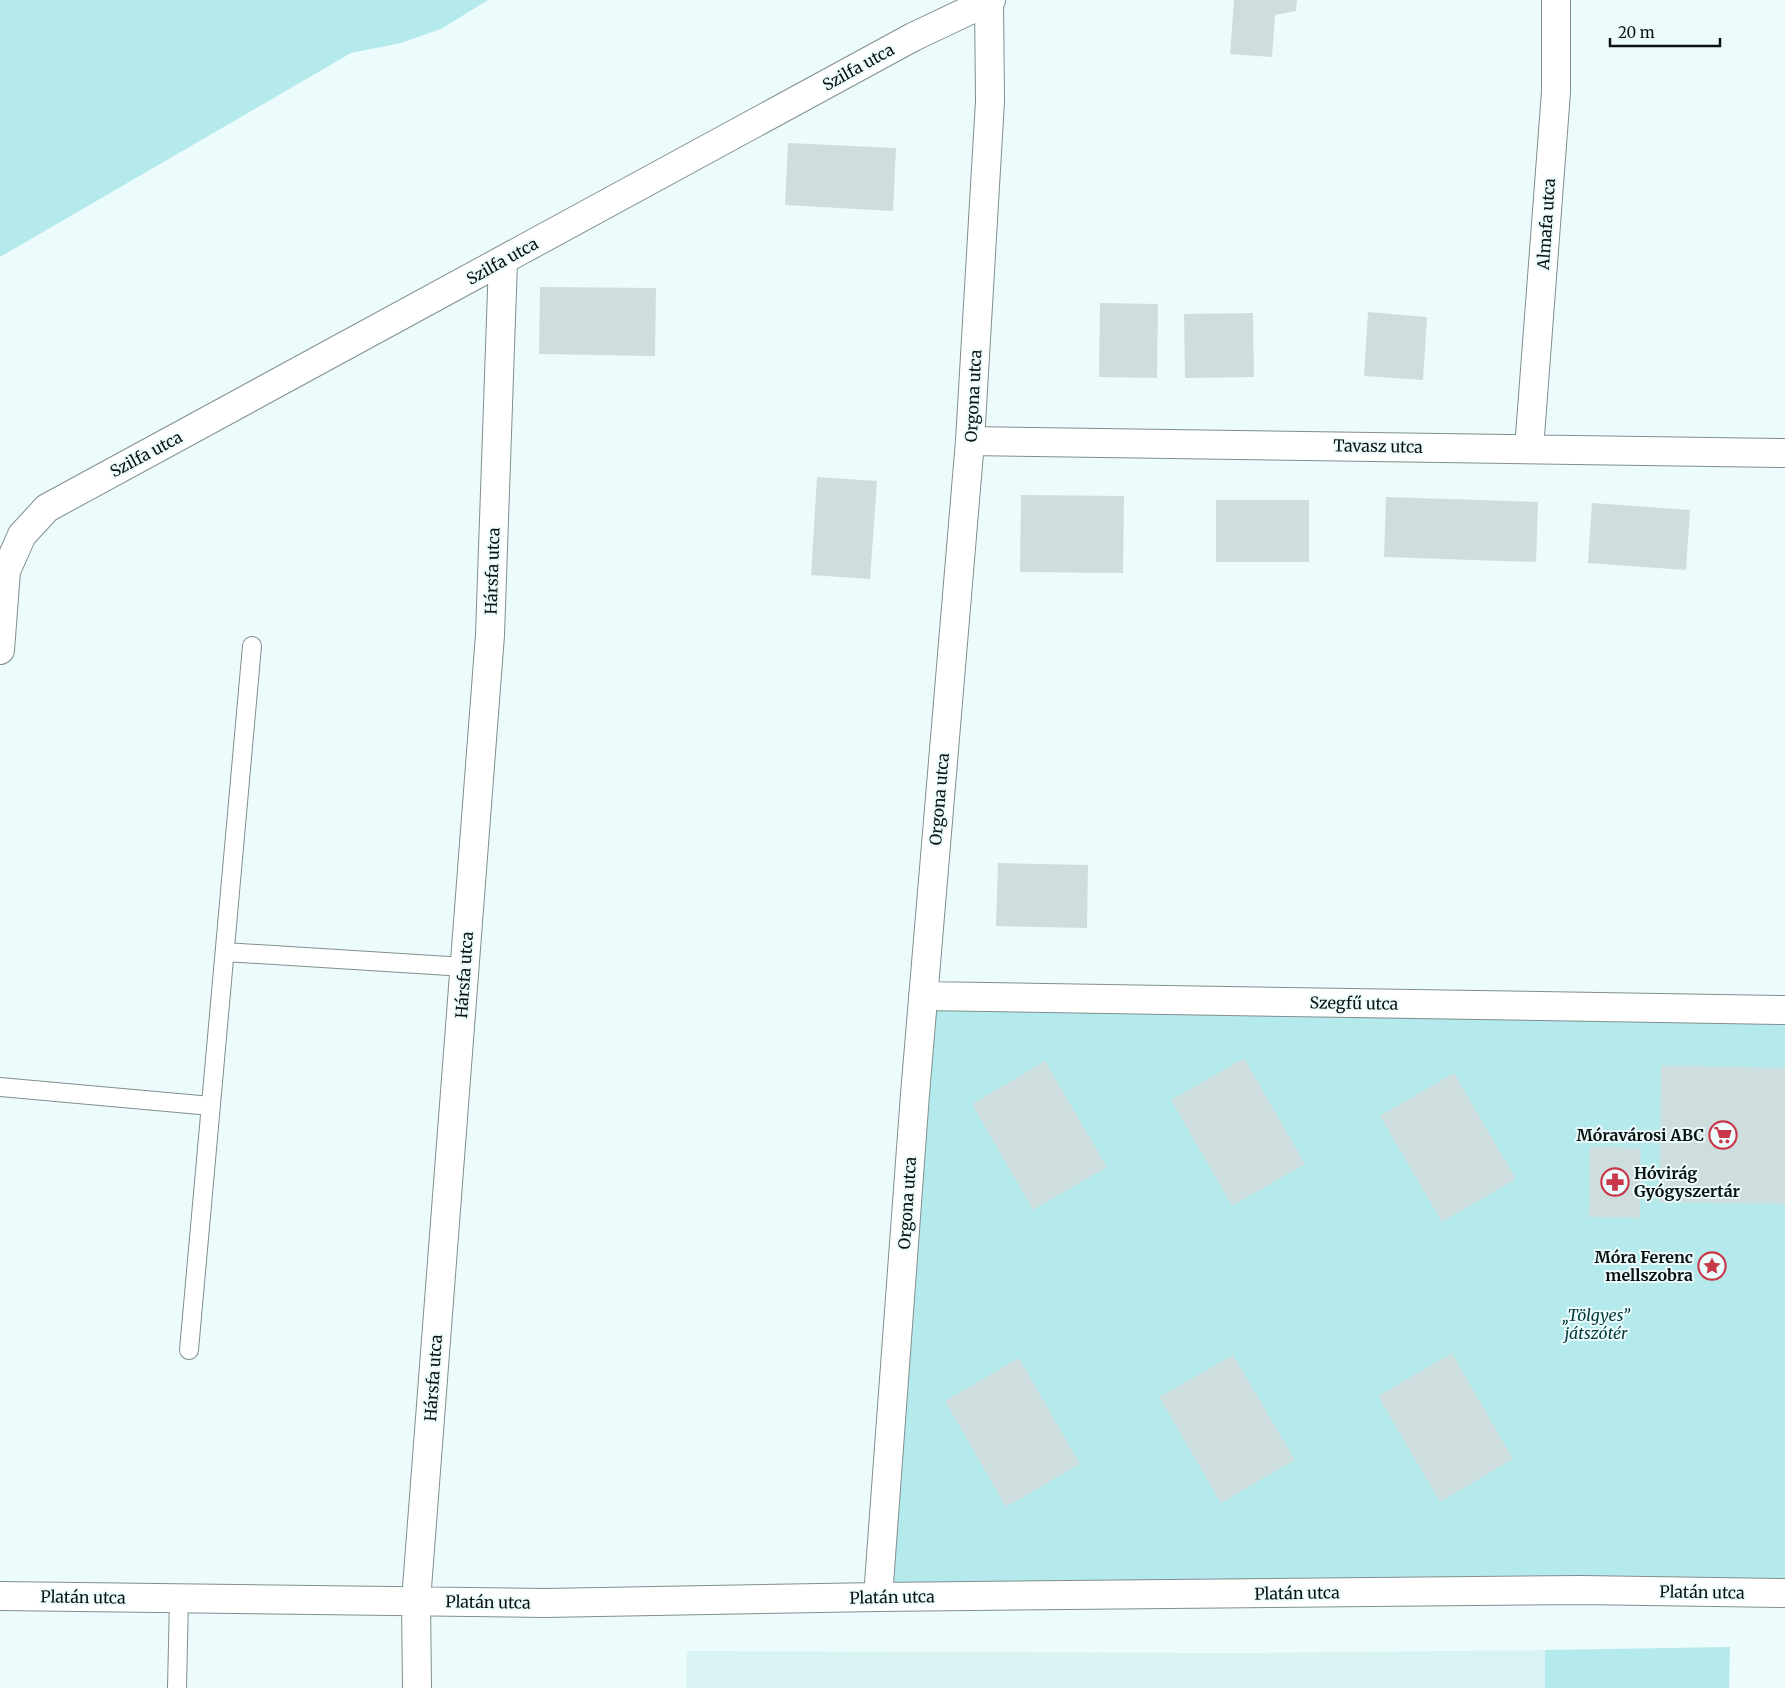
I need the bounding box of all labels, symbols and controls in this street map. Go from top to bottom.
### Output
scale bar [1610,15,1720,47]
text: 20 m [1618,23,1655,42]
street label: Szilfa utca [819,39,898,95]
street label: Almafa utca [1533,177,1559,272]
street label: Szilfa utca [463,233,542,289]
street label: Orgona utca [961,349,985,443]
street label: Szilfa utca [106,426,186,481]
street label: Tavasz utca [1333,435,1423,457]
street label: Hársfa utca [480,527,504,615]
street label: Orgona utca [925,752,953,846]
street label: Hársfa utca [451,931,477,1019]
street label: Szegfű utca [1310,992,1399,1014]
supermarket icon: Móravárosi ABC [1708,1120,1738,1150]
place label: Móravárosi ABC [1577,1125,1704,1145]
street label: Orgona utca [894,1156,920,1250]
place label: Hóvirág Gyógyszertár [1634,1163,1741,1201]
pharmacy icon: Hóvirág Gyógyszertár [1600,1167,1630,1197]
place label: Móra Ferenc mellszobra [1595,1247,1693,1285]
place icon: Móra Ferenc mellszobra [1697,1251,1727,1281]
park label: „Tölgyes” játszótér [1562,1305,1631,1343]
street label: Hársfa utca [420,1334,446,1422]
street label: Platán utca [1659,1581,1745,1603]
street label: Platán utca [1254,1582,1340,1604]
street label: Platán utca [40,1586,126,1608]
street label: Platán utca [849,1586,935,1608]
street label: Platán utca [445,1591,531,1613]

